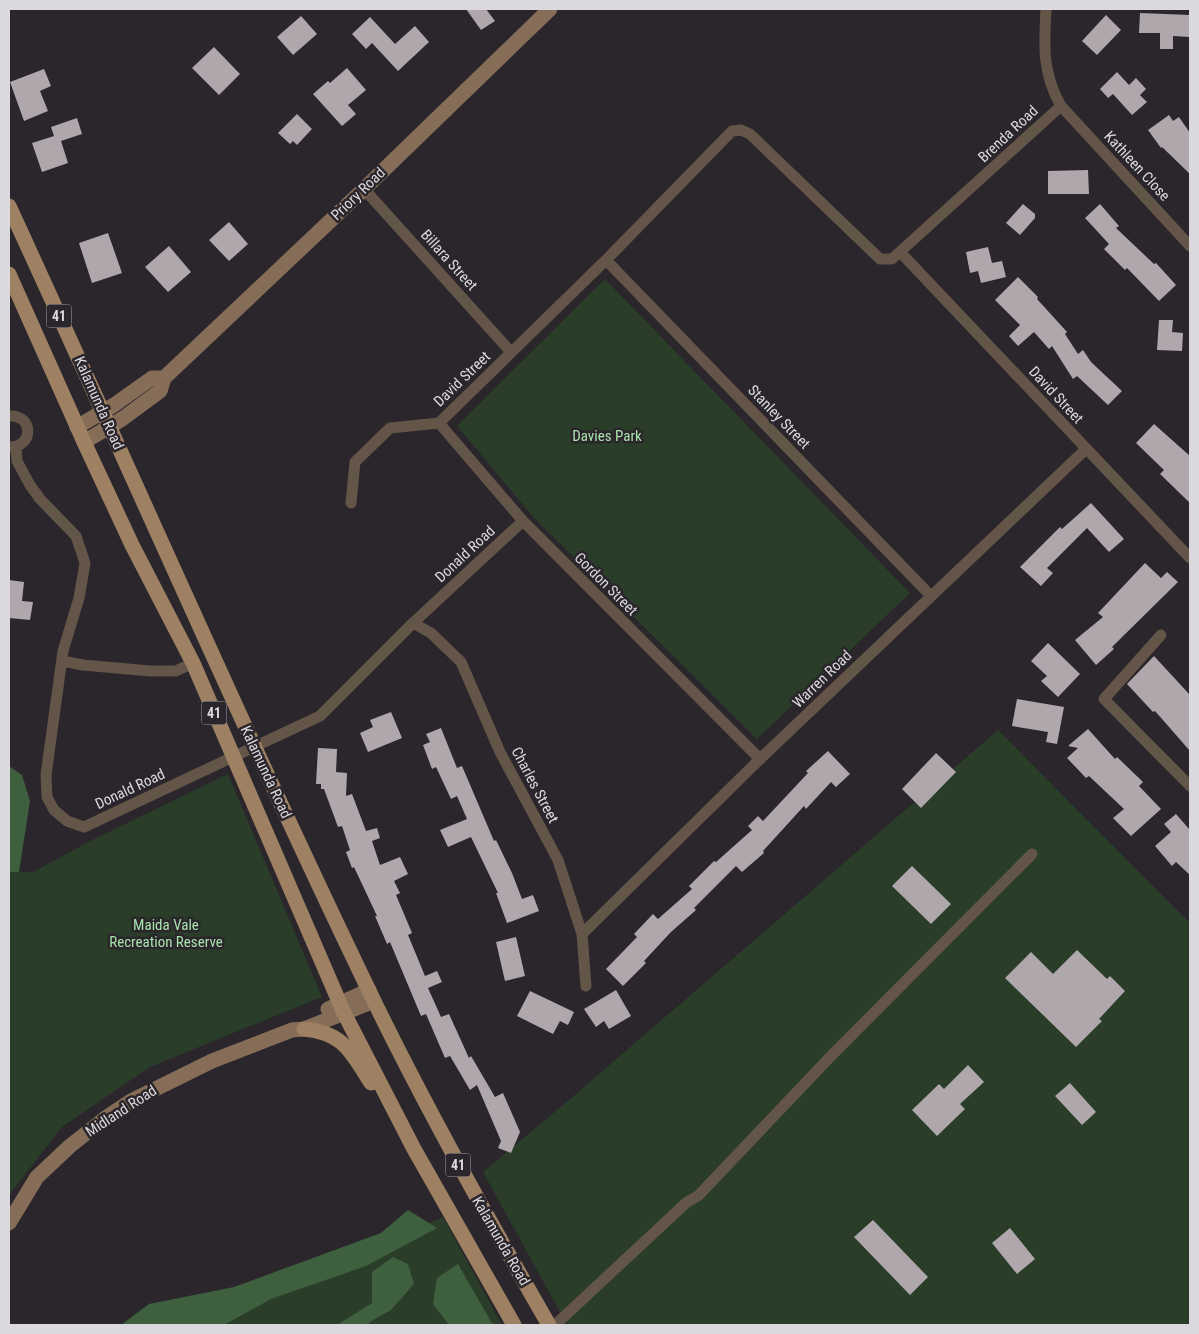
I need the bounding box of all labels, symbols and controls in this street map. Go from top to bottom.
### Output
street label: Brenda Road [974,102,1042,166]
street label: Kathleen Close [1100,127,1174,205]
street label: Priory Road [327,164,389,224]
street label: Billara Street [417,226,481,294]
road number: 41 [46,304,72,328]
street label: David Street [430,348,494,410]
street label: Kalamunda Road [70,354,128,452]
street label: David Street [1025,363,1087,427]
street label: Stanley Street [744,381,814,453]
park label: Davies Park [572,427,642,445]
street label: Donald Road [431,522,499,586]
street label: Gordon Street [571,549,641,619]
street label: Warren Road [789,646,855,712]
road number: 41 [202,701,226,724]
street label: Kalamunda Road [237,723,295,821]
street label: Charles Street [507,744,563,826]
street label: Donald Road [92,765,168,813]
park label: Maida Vale Recreation Reserve [109,916,223,951]
street label: Midland Road [82,1081,160,1141]
road number: 41 [446,1154,470,1176]
street label: Kalamunda Road [468,1193,534,1289]

